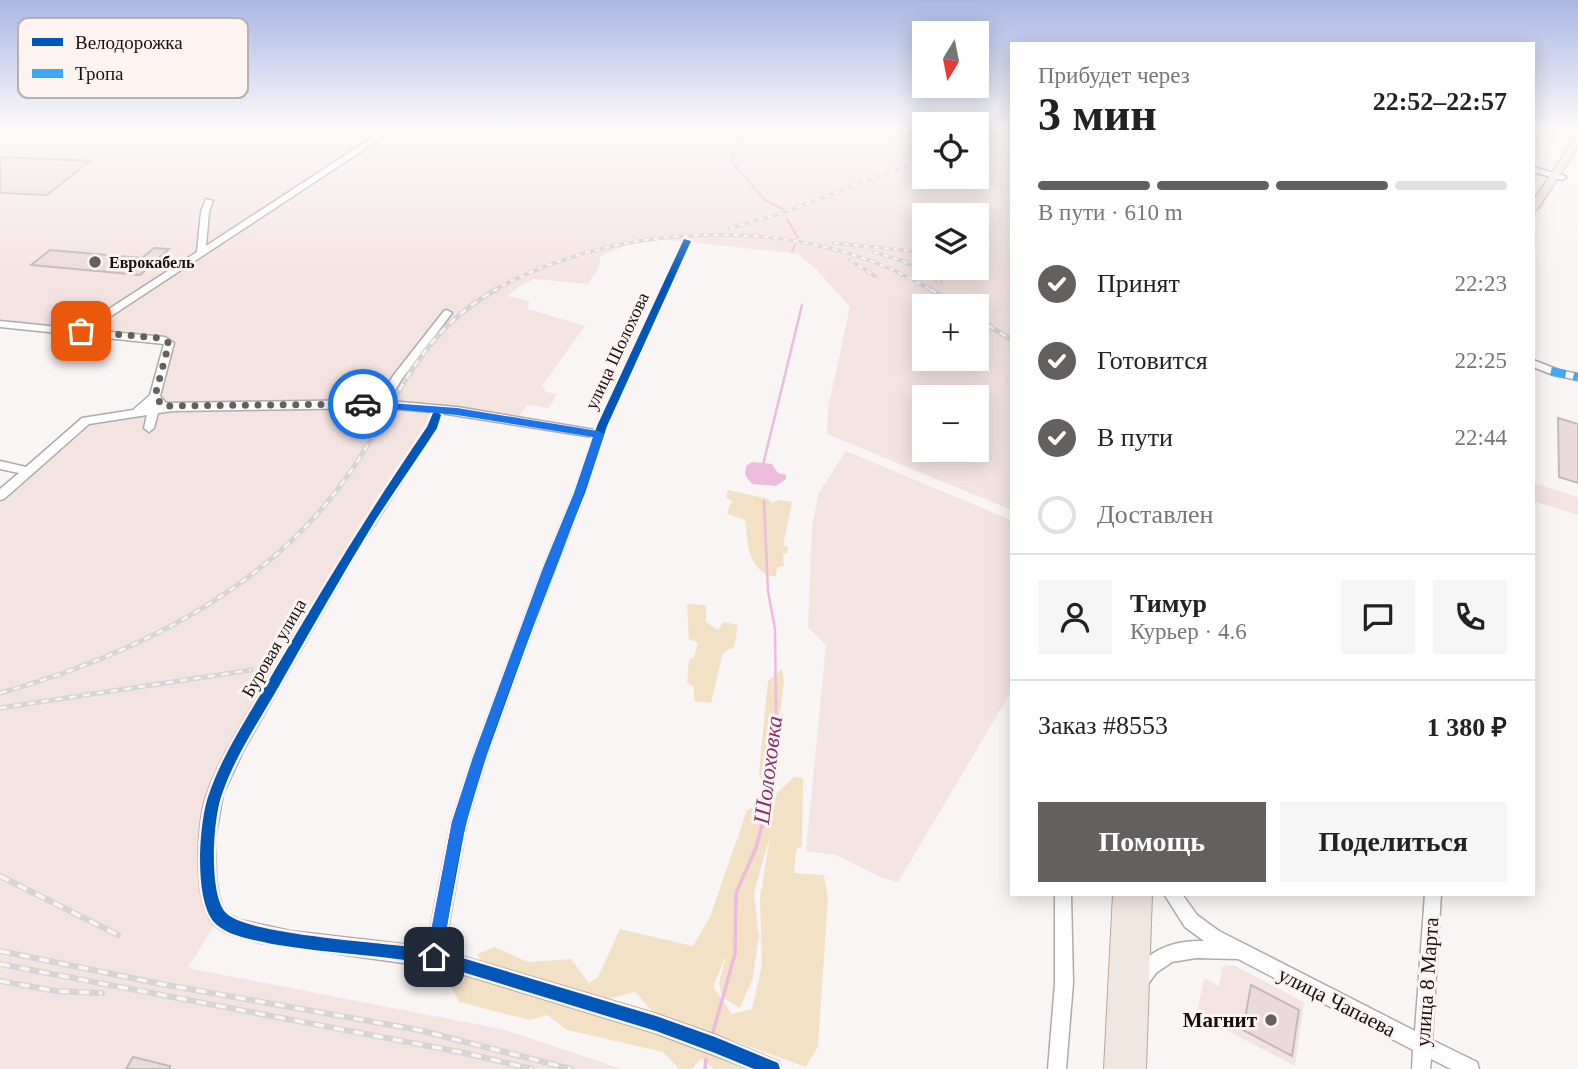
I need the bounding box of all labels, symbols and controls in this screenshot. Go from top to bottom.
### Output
legend [18,18,248,98]
north arrow [912,21,989,98]
map controls [912,21,989,462]
text: Велодорожка [75,32,183,53]
text: Тропа [75,63,124,84]
text: Прибудет через [1038,63,1190,88]
text: 22:52–22:57 [1373,87,1507,116]
text: 3 мин [1038,89,1157,140]
button: locate [912,112,989,189]
text: В пути · 610 m [1038,200,1183,225]
button: layers [912,203,989,280]
marker: Еврокабель [87,254,103,270]
place label: Еврокабель [109,254,195,272]
icon: check [1038,265,1076,303]
text: Принят [1097,269,1180,298]
text: 22:23 [1455,271,1507,296]
street label: улица Шолохова [581,289,653,413]
button: + [912,294,989,371]
pin [51,301,111,361]
icon: bag [62,312,100,350]
icon: check [1038,342,1076,380]
text: Готовится [1097,346,1208,375]
text: 22:25 [1455,348,1507,373]
courier [328,369,398,439]
icon: car [344,385,382,423]
button: − [912,385,989,462]
icon: check [1038,419,1076,457]
text: В пути [1097,423,1173,452]
text: 22:44 [1455,425,1507,450]
text: Доставлен [1097,500,1214,529]
button: person [1038,580,1112,654]
button: chat [1341,580,1415,654]
button: phone [1433,580,1507,654]
text: Тимур [1130,589,1207,618]
street label: Буровая улица [238,595,310,701]
text: Курьер · 4.6 [1130,619,1247,644]
text: Заказ #8553 [1038,711,1168,740]
text: 1 380 ₽ [1427,713,1507,742]
water label: Шолоховка [749,714,787,827]
button: Помощь [1038,802,1266,882]
button: Поделиться [1280,802,1507,882]
street label: улица 8 Марта [1411,916,1444,1048]
pin [404,927,464,987]
icon: home [415,938,453,976]
street label: улица Чапаева [1274,962,1400,1042]
place label: Магнит [1183,1008,1258,1032]
marker: Магнит [1263,1012,1279,1028]

